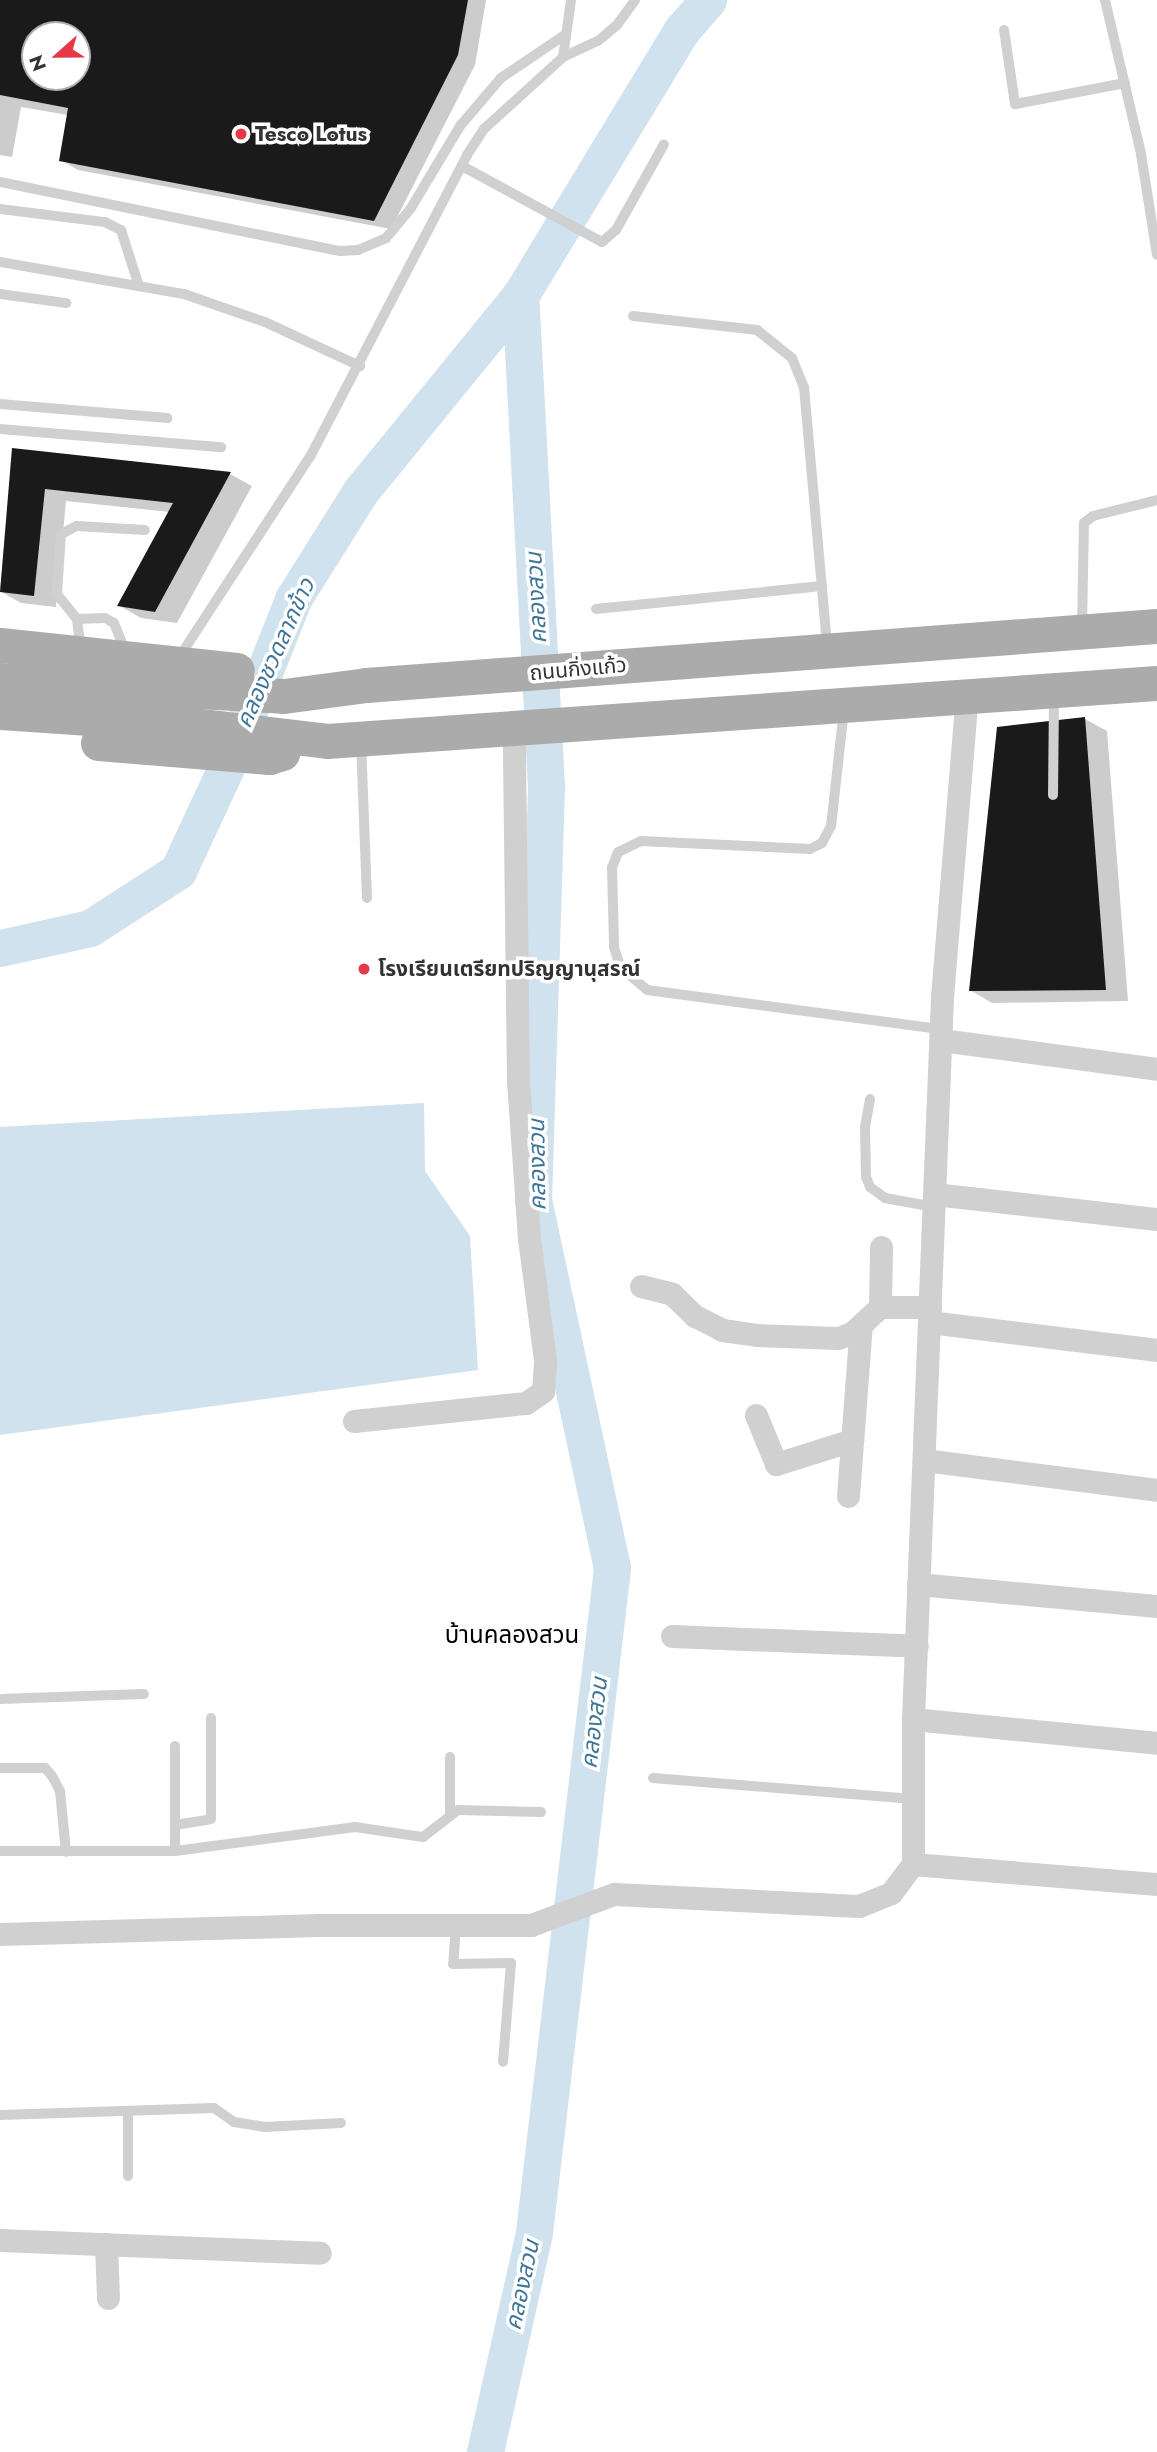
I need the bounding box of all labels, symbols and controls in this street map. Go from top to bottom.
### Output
north arrow [21,21,91,91]
text: N [22,51,53,75]
place label: Tesco Lotus [255,121,367,147]
marker: Tesco Lotus [233,126,249,142]
water label: คลองสวน [520,552,552,644]
water label: คลองชวดลากข้าว [230,574,320,732]
street label: ถนนกิ่งแก้ว [529,652,627,686]
place label: โรงเรียนเตรียทปริญญานุสรณ์ [378,956,640,982]
marker: โรงเรียนเตรียทปริญญานุสรณ์ [356,961,372,977]
water label: คลองสวน [522,1119,552,1211]
district label: บ้านคลองสวน [445,1621,579,1649]
water label: คลองสวน [575,1676,613,1770]
water label: คลองสวน [499,2237,545,2333]

